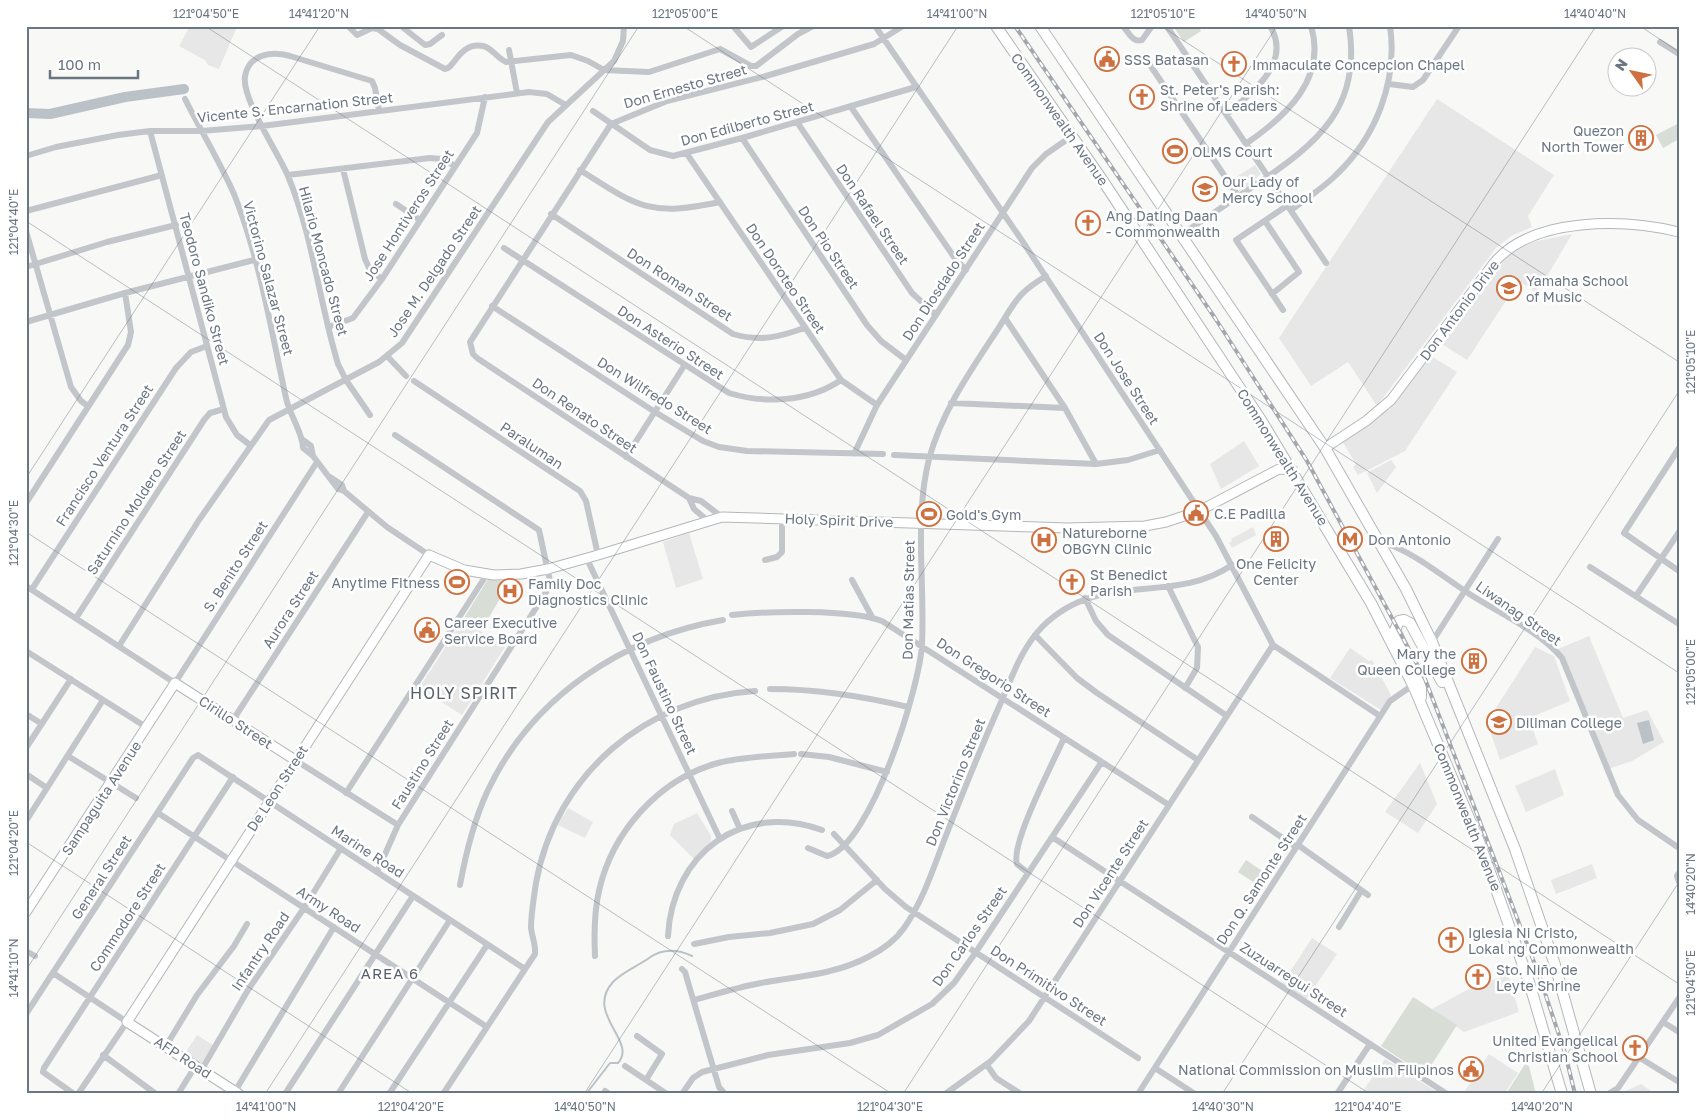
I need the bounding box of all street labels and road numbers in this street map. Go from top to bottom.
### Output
street label: Commonwealth Avenue [1008,49,1112,189]
street label: Don Ernesto Street [621,60,749,112]
street label: Vicente S. Encarnation Street [196,88,394,126]
street label: Don Edilberto Street [679,97,815,149]
street label: Jose Hontiveros Street [359,146,457,284]
street label: Don Rafael Street [833,160,913,268]
street label: Hilario Moncado Street [296,184,352,338]
street label: Victorino Salazar Street [240,199,298,357]
street label: Jose M. Delgado Street [383,202,485,340]
street label: Don Pio Street [795,202,863,292]
street label: Teodoro Sandiko Street [176,211,234,367]
street label: Don Diosdado Street [898,218,988,344]
street label: Don Doroteo Street [743,220,829,336]
street label: Don Roman Street [624,244,736,324]
street label: Don Antonio Drive [1416,257,1502,363]
street label: Don Asterio Street [615,301,727,383]
street label: Don Jose Street [1091,329,1163,427]
street label: Don Wilfredo Street [594,353,716,437]
street label: Don Renato Street [529,374,641,456]
street label: Francisco Ventura Street [52,381,156,529]
street label: Commonwealth Avenue [1234,385,1332,529]
street label: Paraluman [497,418,567,472]
street label: Saturnino Moldero Street [83,426,189,578]
street label: Holy Spirit Drive [784,510,894,530]
street label: S. Benito Street [199,517,271,615]
street label: Don Matias Street [898,540,918,660]
street label: Aurora Street [259,567,321,651]
street label: Liwanag Street [1473,577,1565,649]
street label: Don Faustino Street [629,629,701,757]
street label: Don Gregorio Street [934,634,1054,720]
street label: Cirillo Street [196,692,276,752]
street label: Faustino Street [387,716,457,812]
street label: Don Victorino Street [922,716,988,848]
street label: Sampaguita Avenue [58,738,144,858]
street label: Commonwealth Avenue [1430,741,1506,893]
street label: De Leon Street [243,742,311,834]
street label: Don Q. Samonte Street [1212,810,1310,948]
street label: Don Vicente Street [1068,815,1152,931]
street label: Marine Road [328,821,408,881]
street label: General Street [67,832,135,922]
street label: Commodore Street [85,859,169,975]
street label: Army Road [294,882,364,936]
street label: Don Carlos Street [928,883,1010,989]
street label: Infantry Road [227,908,293,994]
street label: Zuzuarregui Street [1237,938,1351,1020]
street label: Don Primitivo Street [988,941,1110,1029]
street label: AFP Road [151,1032,215,1082]

